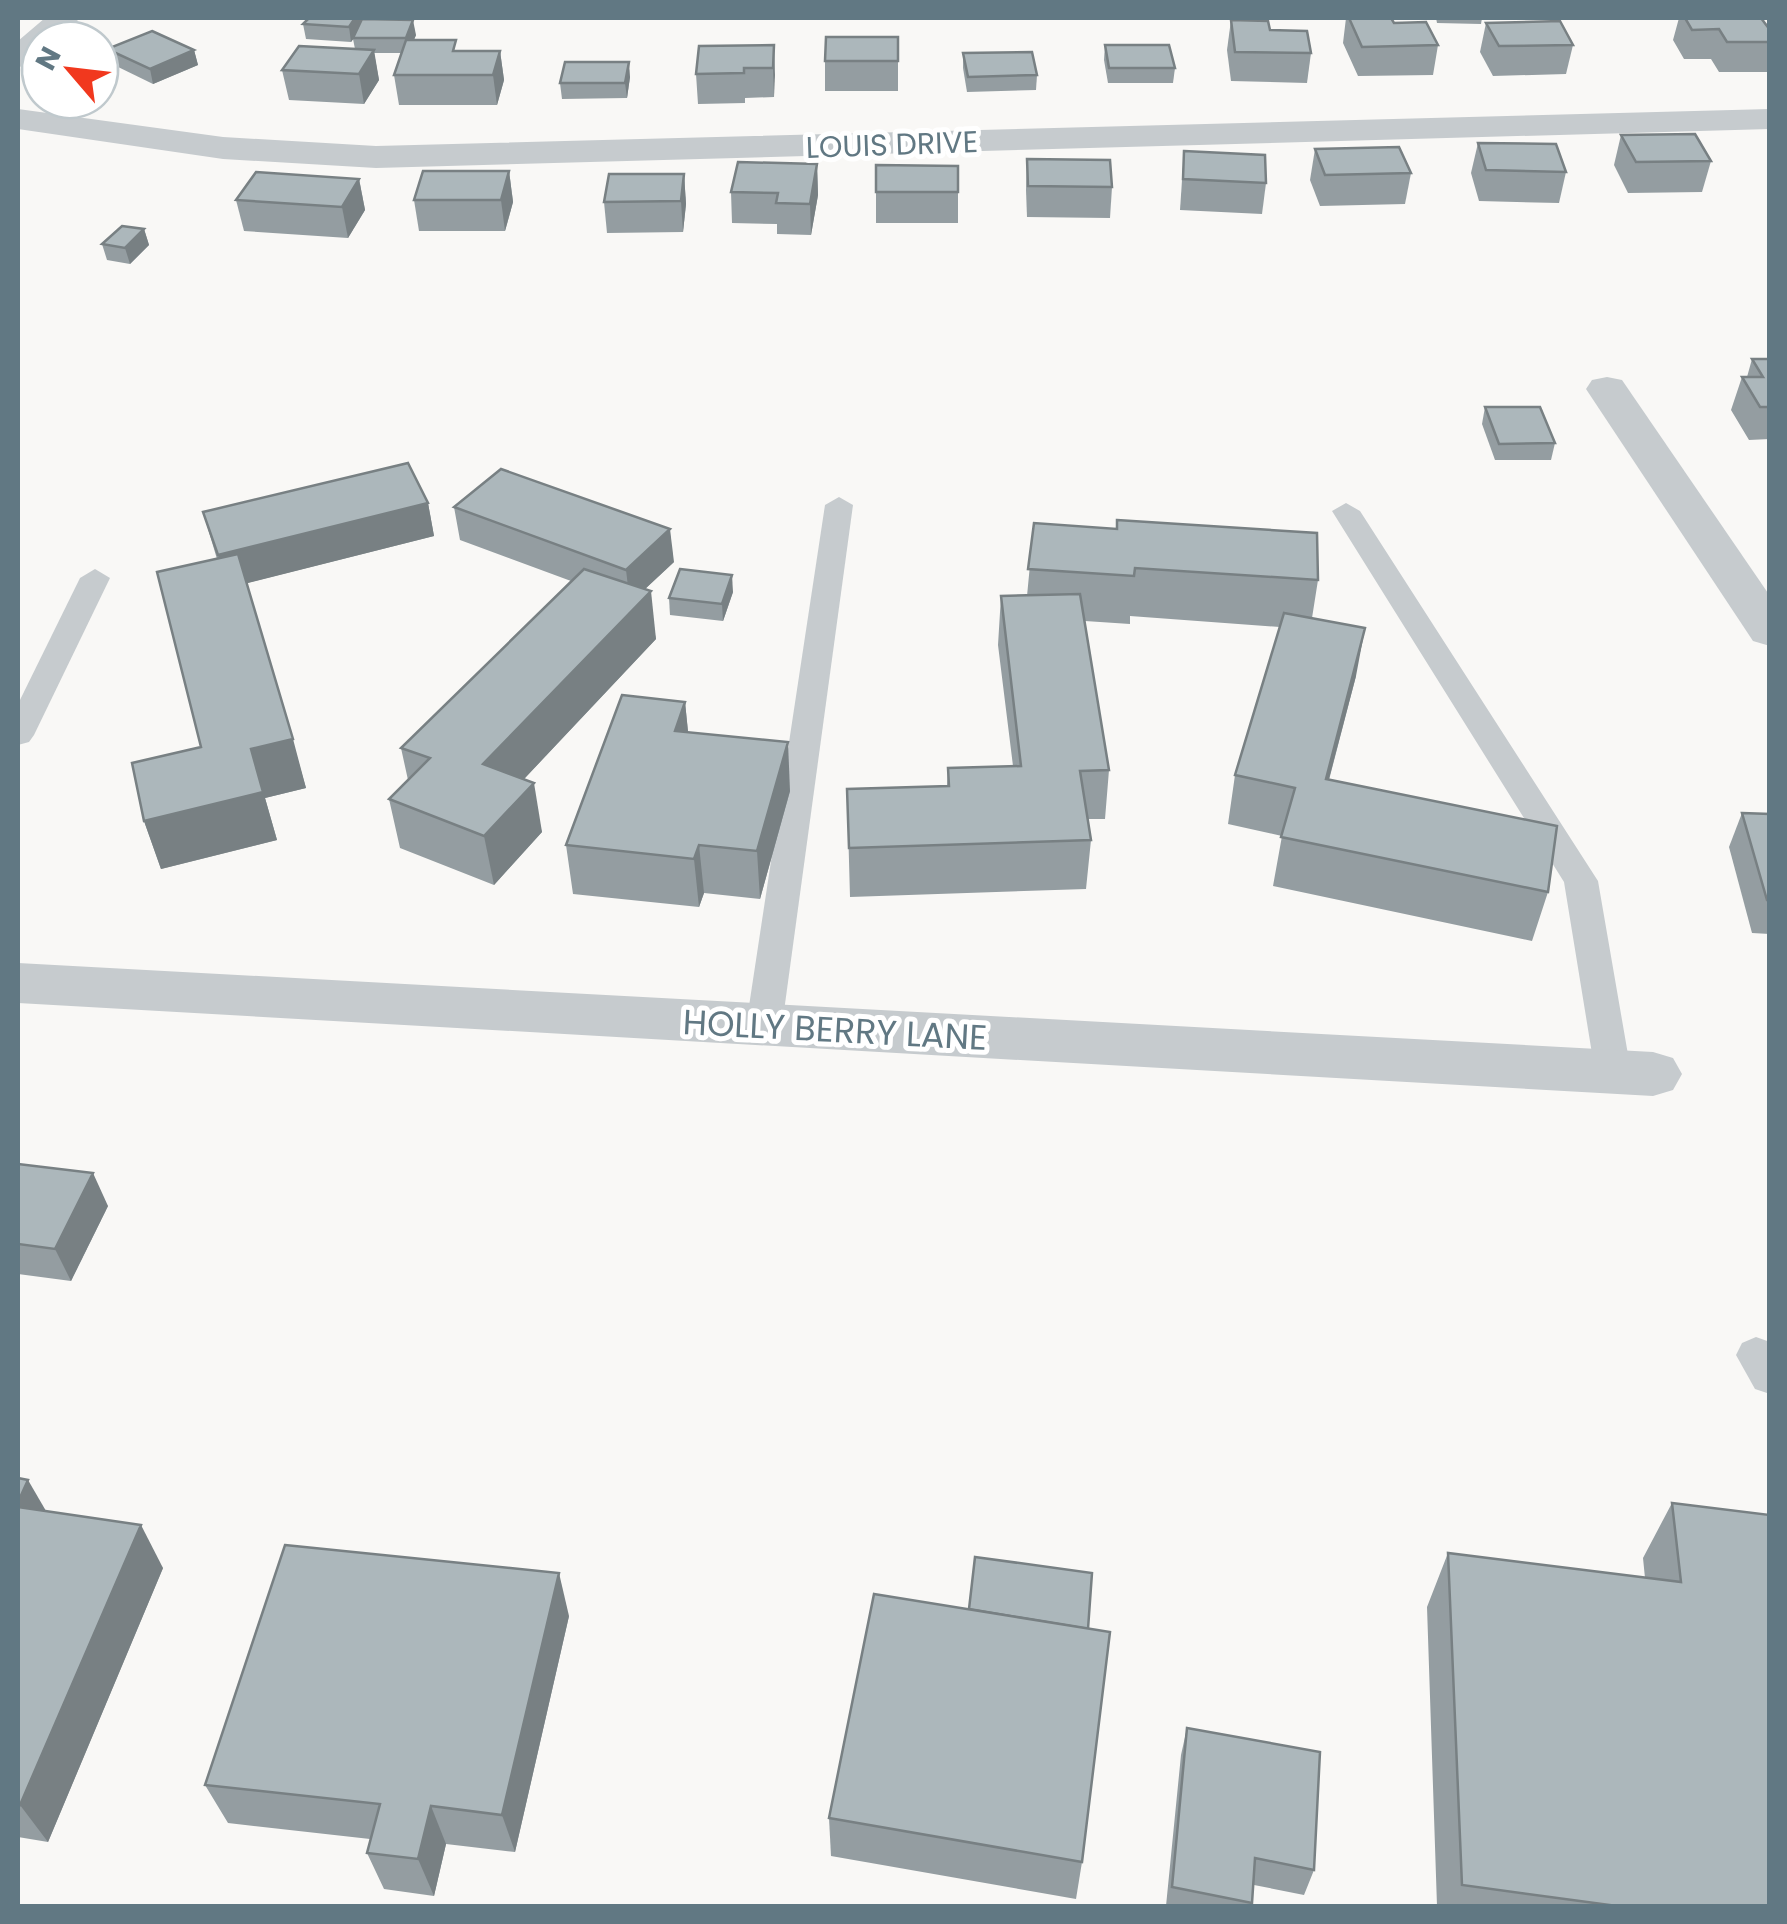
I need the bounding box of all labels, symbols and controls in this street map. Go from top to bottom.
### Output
north arrow [20,20,120,120]
text: N [26,40,71,77]
street label: LOUIS DRIVE [805,120,979,169]
street label: HOLLY BERRY LANE [682,997,988,1062]

